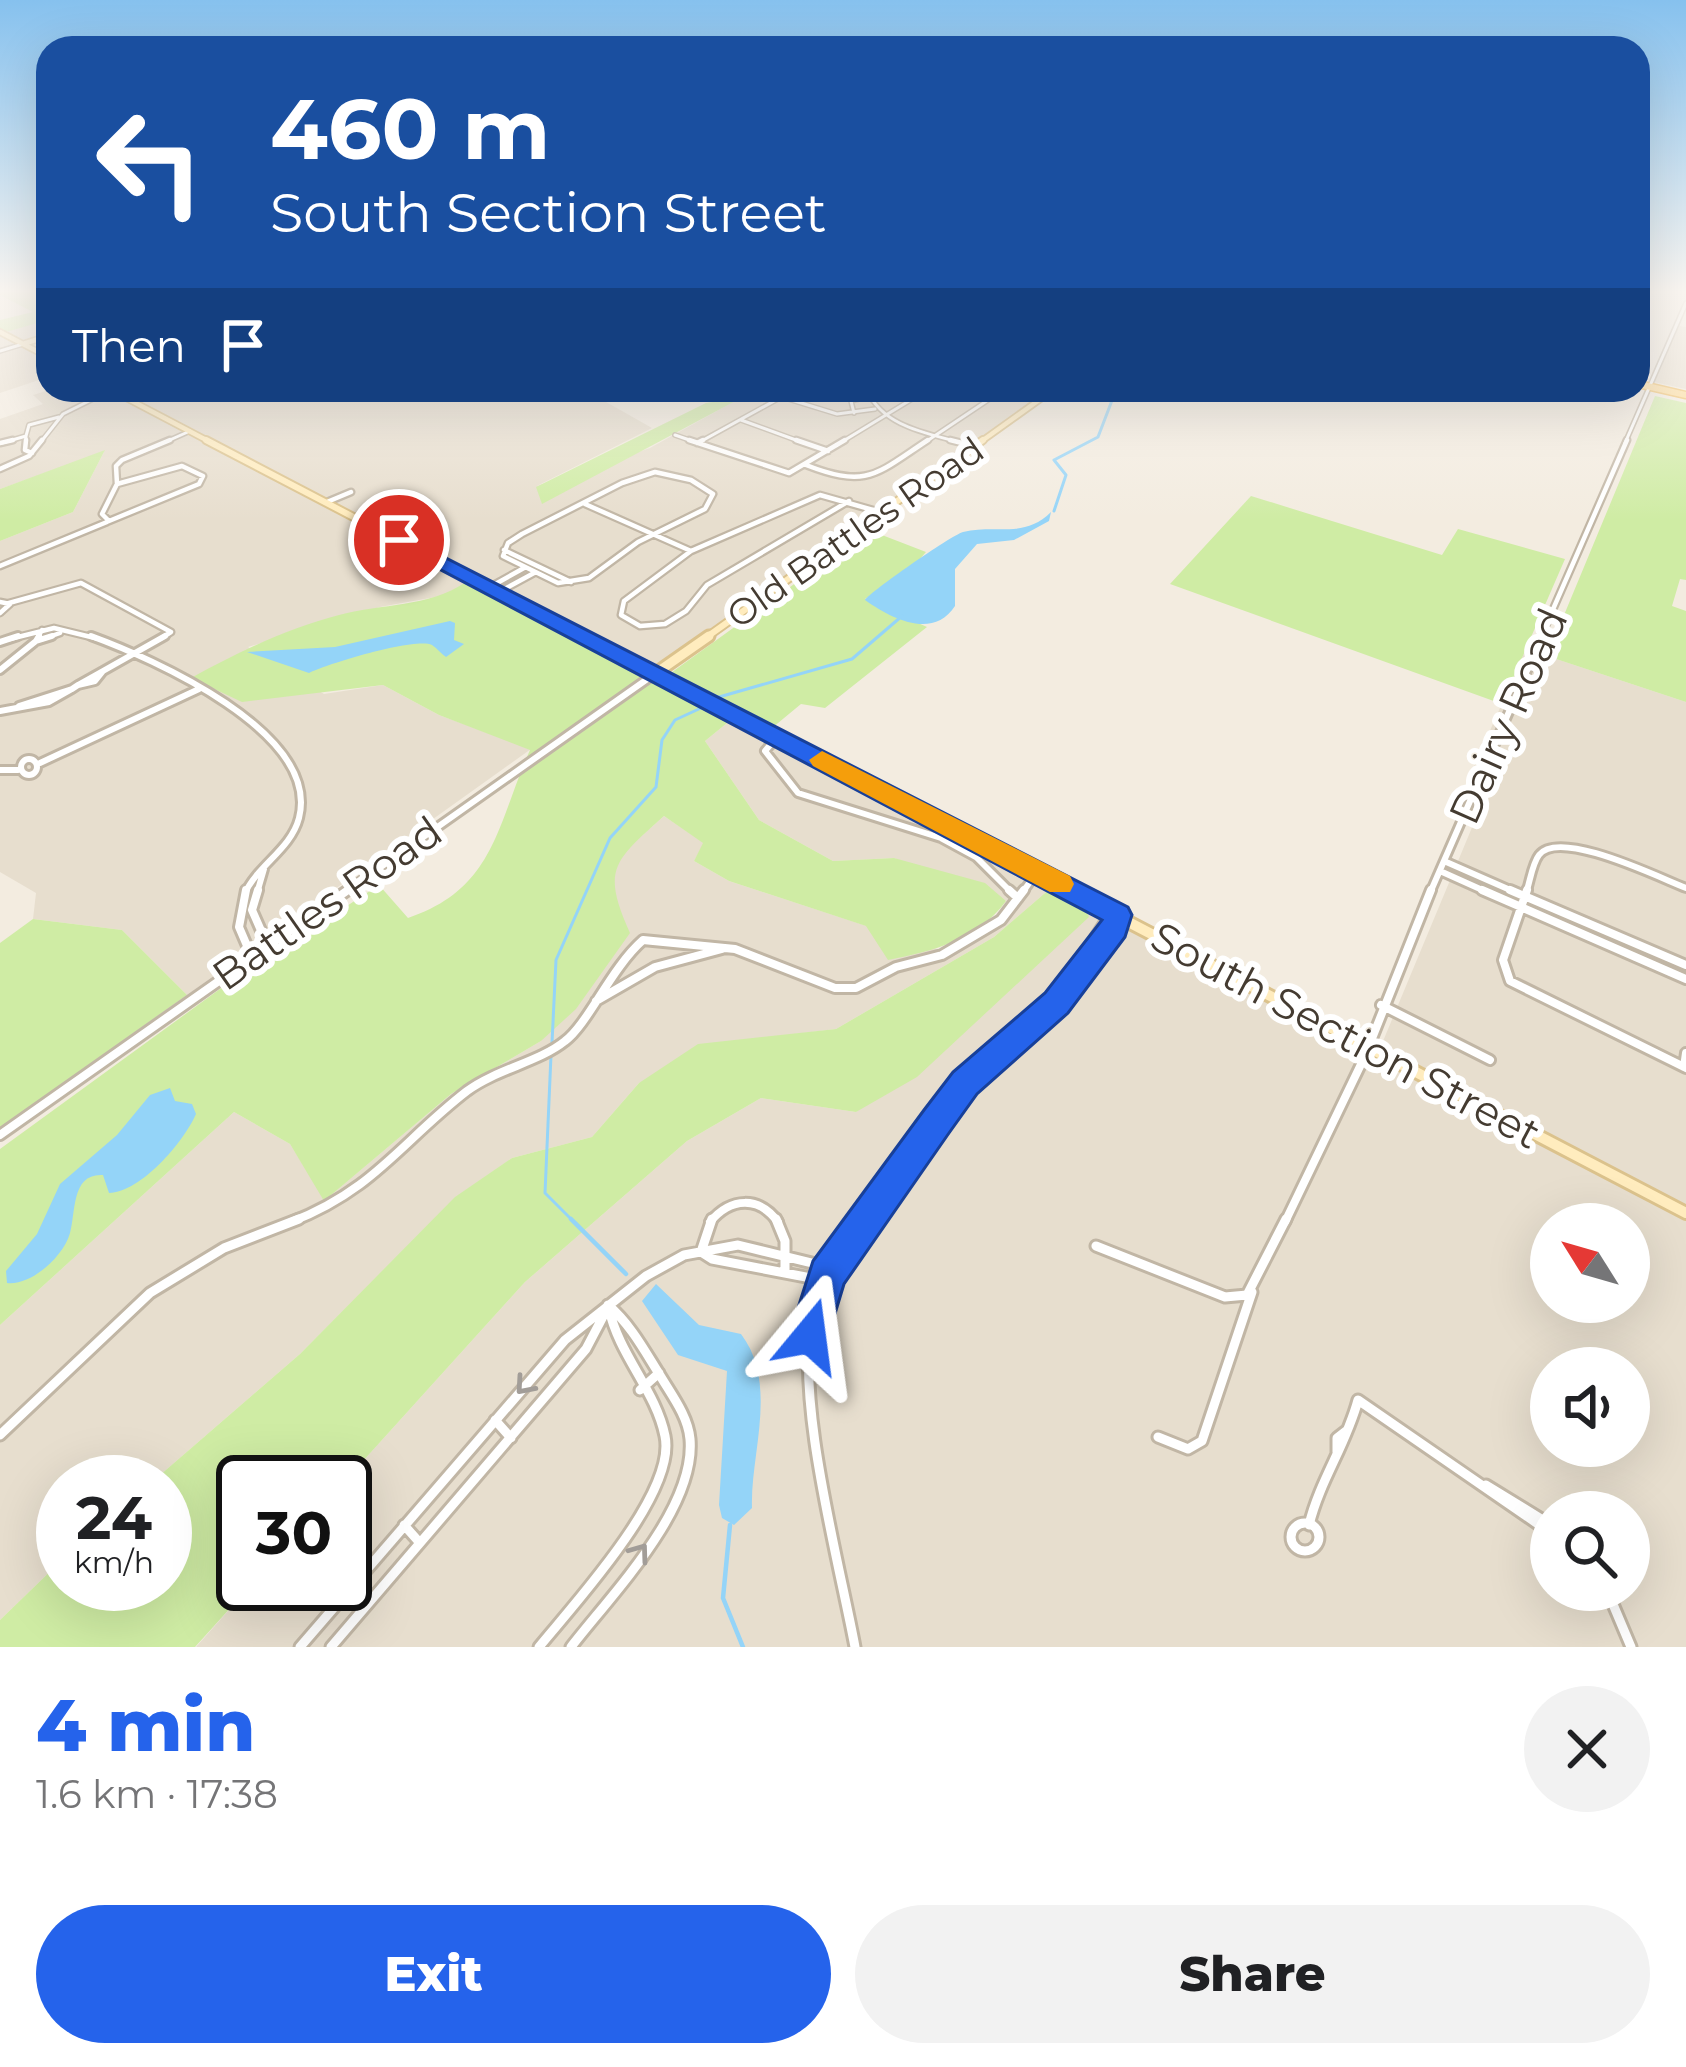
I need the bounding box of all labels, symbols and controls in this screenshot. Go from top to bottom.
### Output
text: 460 m [270,78,550,180]
icon: left [72,84,228,240]
text: South Section Street [270,180,827,246]
icon: arrive [210,312,276,378]
text: Then [72,318,186,373]
street label: Old Battles Road [718,427,992,637]
pin [348,489,450,591]
icon: arrive [366,507,432,573]
street label: Dairy Road [1437,600,1579,832]
street label: Battles Road [202,805,452,1001]
street label: South Section Street [1143,910,1549,1160]
north arrow [1530,1203,1650,1323]
map controls [1530,1203,1650,1611]
position arrow [747,1273,873,1399]
button: sound [1530,1347,1650,1467]
one-way arrow [517,1372,539,1394]
speed limit sign: 30 [216,1455,372,1611]
text: 24 [76,1481,152,1554]
button: search [1530,1491,1650,1611]
one-way arrow [626,1543,648,1565]
text: km/h [74,1544,154,1581]
text: 4 min [36,1681,255,1769]
button: close [1524,1686,1650,1812]
text: 1.6 km · 17:38 [36,1770,278,1818]
button: Exit [36,1905,831,2043]
button: Share [855,1905,1650,2043]

